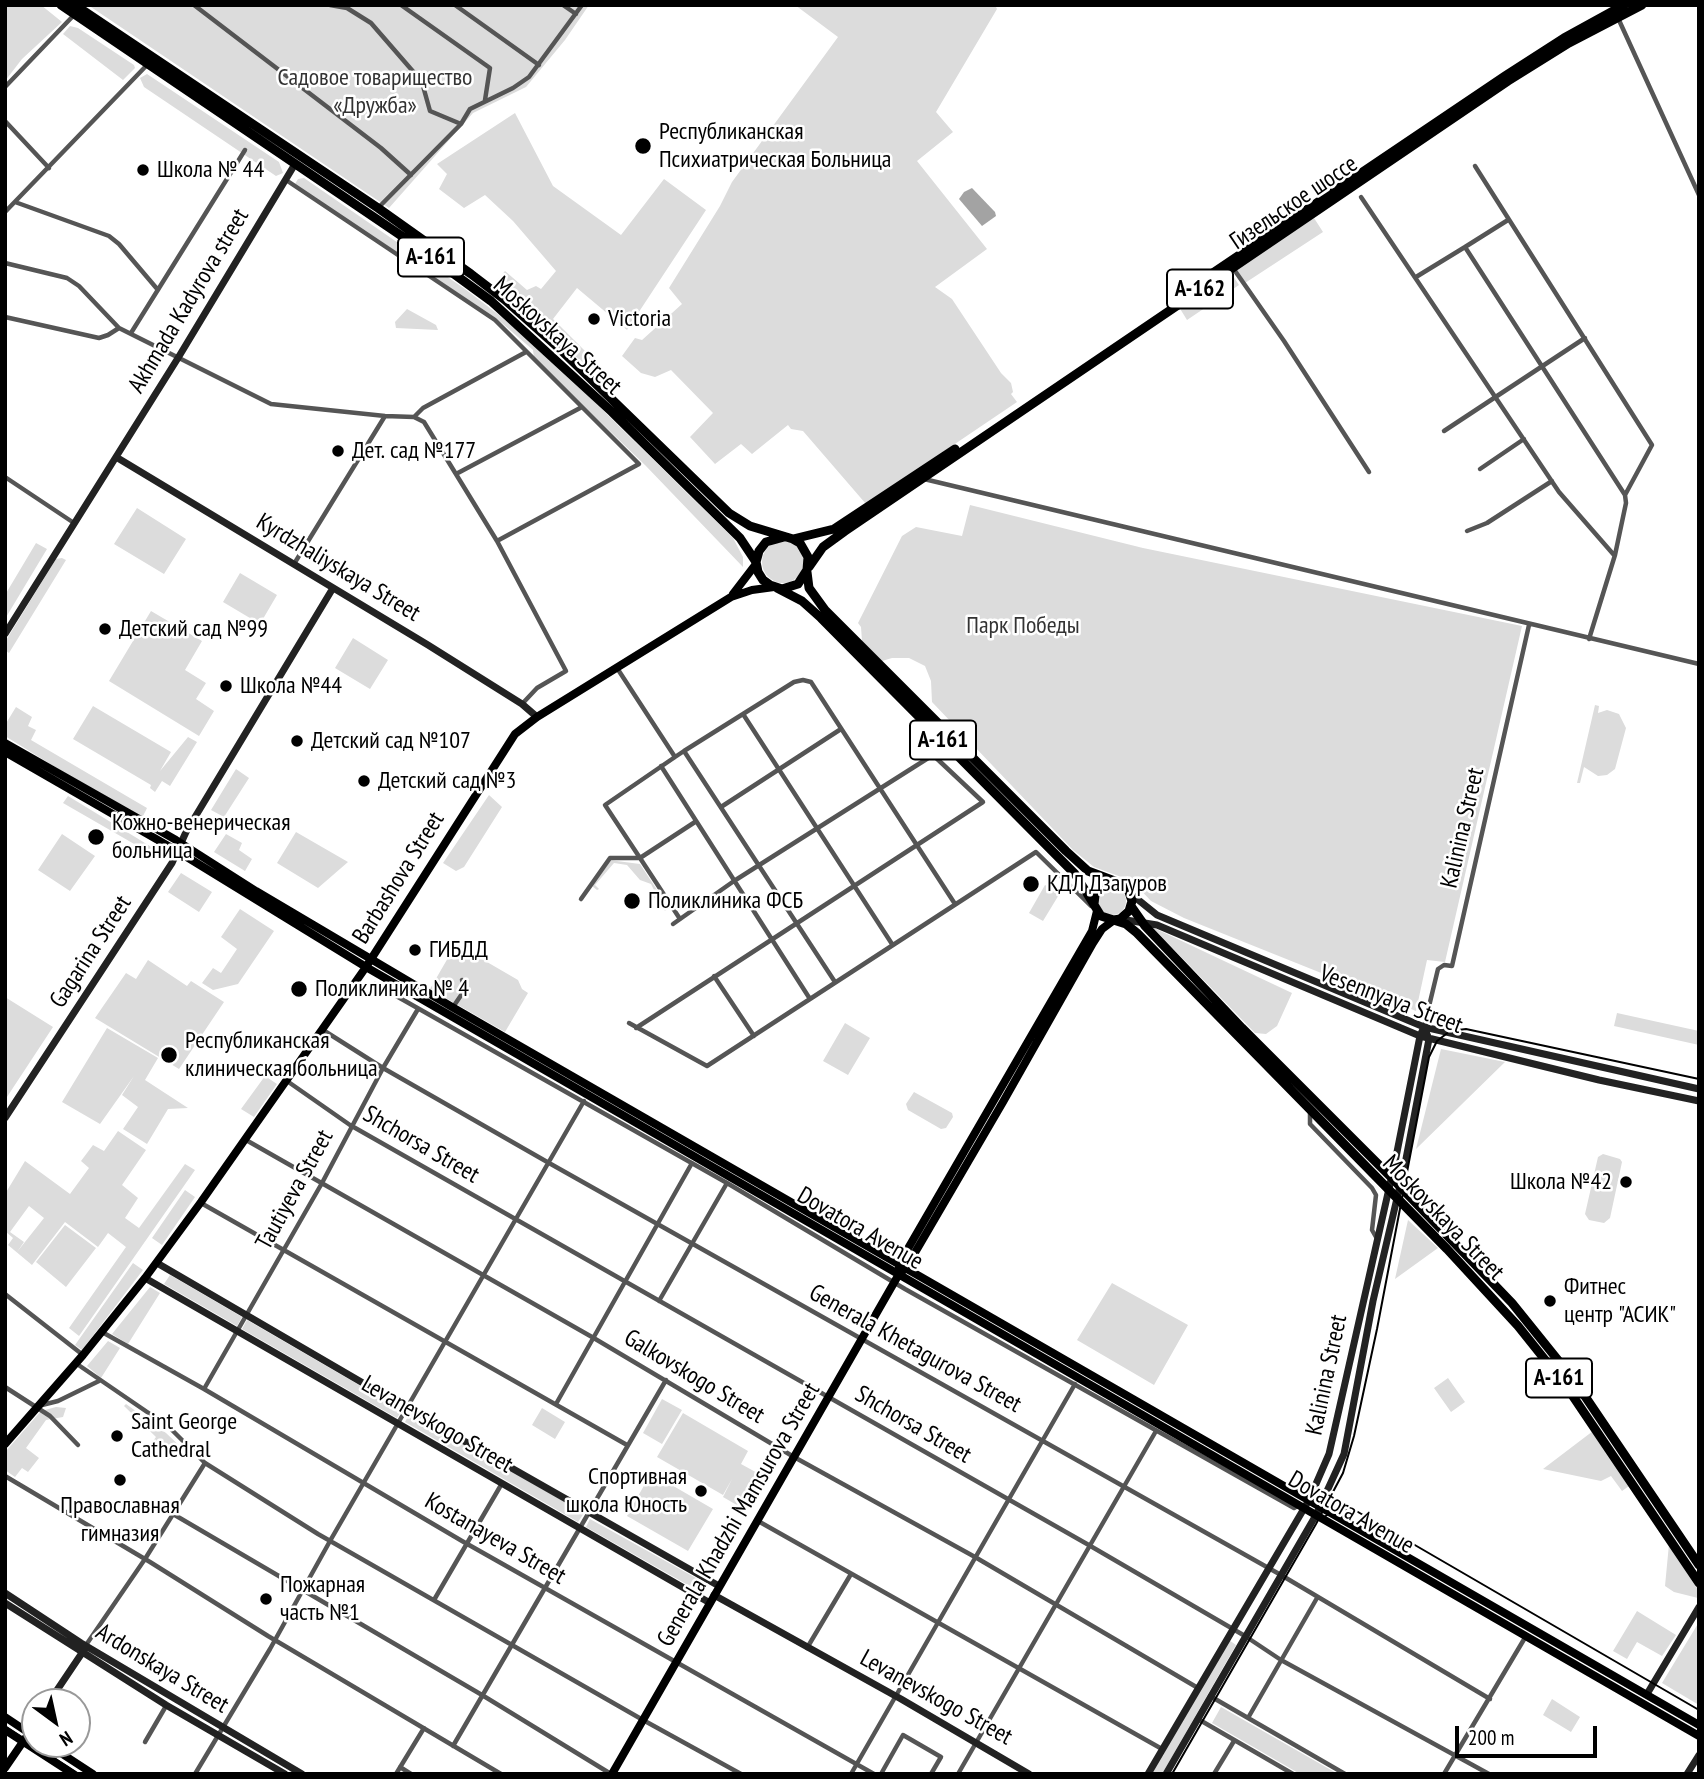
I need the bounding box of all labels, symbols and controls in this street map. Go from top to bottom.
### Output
park label: Садовое товарищество «Дружба» [278,64,472,120]
place label: Республиканская Психиатрическая Больница [659,118,891,174]
marker: Республиканская Психиатрическая Больница [633,136,653,156]
street label: Гизельское шоссе [1225,150,1363,256]
place label: Школа № 44 [157,156,264,184]
marker: Школа № 44 [135,162,151,178]
street label: Akhmada Kadyrova street [123,204,255,398]
road number: А-161 [398,238,464,276]
road number: А-162 [1167,270,1233,308]
street label: Moskovskaya Street [487,271,627,401]
place label: Victoria [608,305,671,333]
marker: Victoria [586,311,602,327]
place label: Дет. сад №177 [352,437,476,465]
marker: Дет. сад №177 [330,443,346,459]
street label: Kyrdzhaliyskaya Street [251,508,425,628]
park label: Парк Победы [966,612,1080,640]
place label: Детский сад №99 [119,615,268,643]
marker: Детский сад №99 [97,621,113,637]
place label: Школа №44 [240,672,342,700]
marker: Школа №44 [218,678,234,694]
road number: А-161 [910,720,976,760]
place label: Детский сад №107 [311,727,471,755]
marker: Детский сад №107 [289,733,305,749]
street label: Kalinina Street [1435,765,1491,891]
place label: Детский сад №3 [378,767,516,795]
marker: Детский сад №3 [356,773,372,789]
street label: Barbashova Street [347,807,451,949]
place label: Кожно-венерическая больница [112,809,290,865]
marker: Кожно-венерическая больница [86,827,106,847]
place label: КДЛ Дзагуров [1047,870,1167,898]
marker: КДЛ Дзагуров [1021,874,1041,894]
place label: Поликлиника ФСБ [648,887,803,915]
street label: Gagarina Street [44,890,138,1014]
marker: Поликлиника ФСБ [622,891,642,911]
place label: ГИБДД [429,936,488,964]
marker: ГИБДД [407,942,423,958]
street label: Vesennyaya Street [1315,960,1467,1040]
place label: Поликлиника № 4 [315,975,469,1003]
marker: Поликлиника № 4 [289,979,309,999]
place label: Республиканская клиническая больница [185,1027,378,1083]
marker: Республиканская клиническая больница [159,1045,179,1065]
street label: Shchorsa Street [358,1100,484,1190]
street label: Tautiyeva Street [250,1125,340,1255]
street label: Moskovskaya Street [1376,1149,1510,1287]
place label: Школа №42 [1510,1168,1612,1196]
marker: Школа №42 [1618,1174,1634,1190]
street label: Dovatora Avenue [792,1181,928,1277]
place label: Фитнес центр "АСИК" [1564,1273,1676,1329]
street label: Generala Khetagurova Street [804,1279,1026,1419]
marker: Фитнес центр "АСИК" [1542,1293,1558,1309]
street label: Kalinina Street [1300,1312,1354,1438]
street label: Galkovskogo Street [619,1324,769,1430]
road number: А-161 [1526,1358,1592,1398]
street label: Levanevskogo Street [356,1370,518,1480]
street label: Generala Khadzhi Mamsurova Street [652,1378,826,1652]
street label: Shchorsa Street [850,1380,976,1470]
place label: Saint George Cathedral [131,1408,237,1464]
marker: Saint George Cathedral [109,1428,125,1444]
place label: Спортивная школа Юность [566,1463,687,1519]
street label: Dovatora Avenue [1283,1465,1419,1561]
marker: Православная гимназия [112,1472,128,1488]
marker: Спортивная школа Юность [693,1483,709,1499]
street label: Kostanayeva Street [419,1487,571,1591]
place label: Православная гимназия [60,1492,180,1548]
place label: Пожарная часть №1 [280,1571,365,1627]
marker: Пожарная часть №1 [258,1591,274,1607]
street label: Ardonskaya Street [90,1618,234,1720]
street label: Levanevskogo Street [855,1644,1017,1752]
north arrow [21,1688,91,1758]
scale bar [1459,1712,1601,1756]
text: 200 m [1468,1724,1514,1751]
text: N [56,1726,77,1752]

